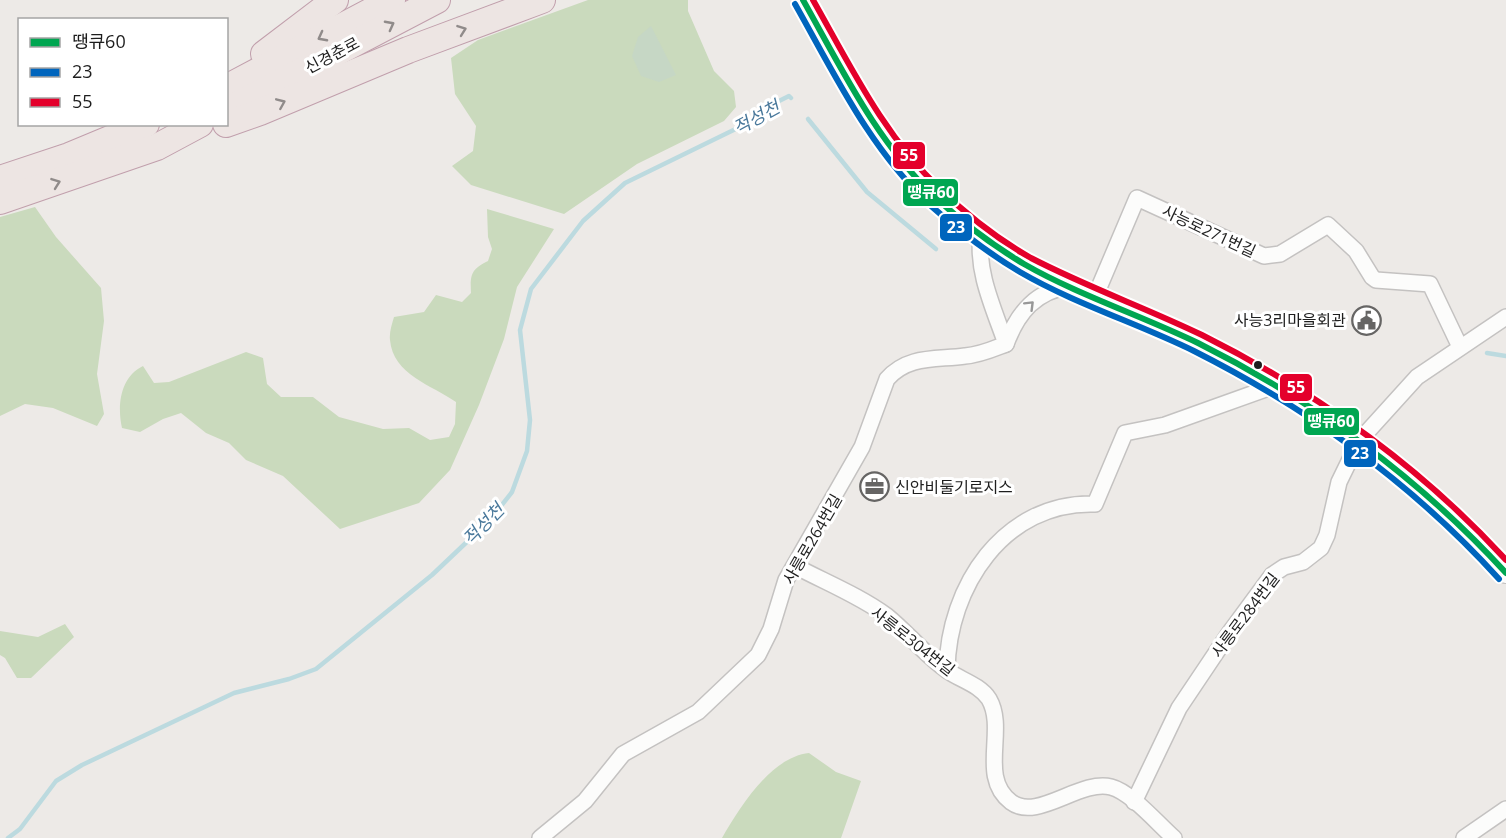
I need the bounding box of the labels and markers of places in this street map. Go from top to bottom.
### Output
public building icon: 사능3리마을회관 [1351,304,1383,336]
place label: 사능3리마을회관 [1234,309,1346,331]
unlabelled marker [1252,359,1264,371]
office icon: 신안비둘기로지스 [858,471,890,503]
place label: 신안비둘기로지스 [895,476,1013,498]

